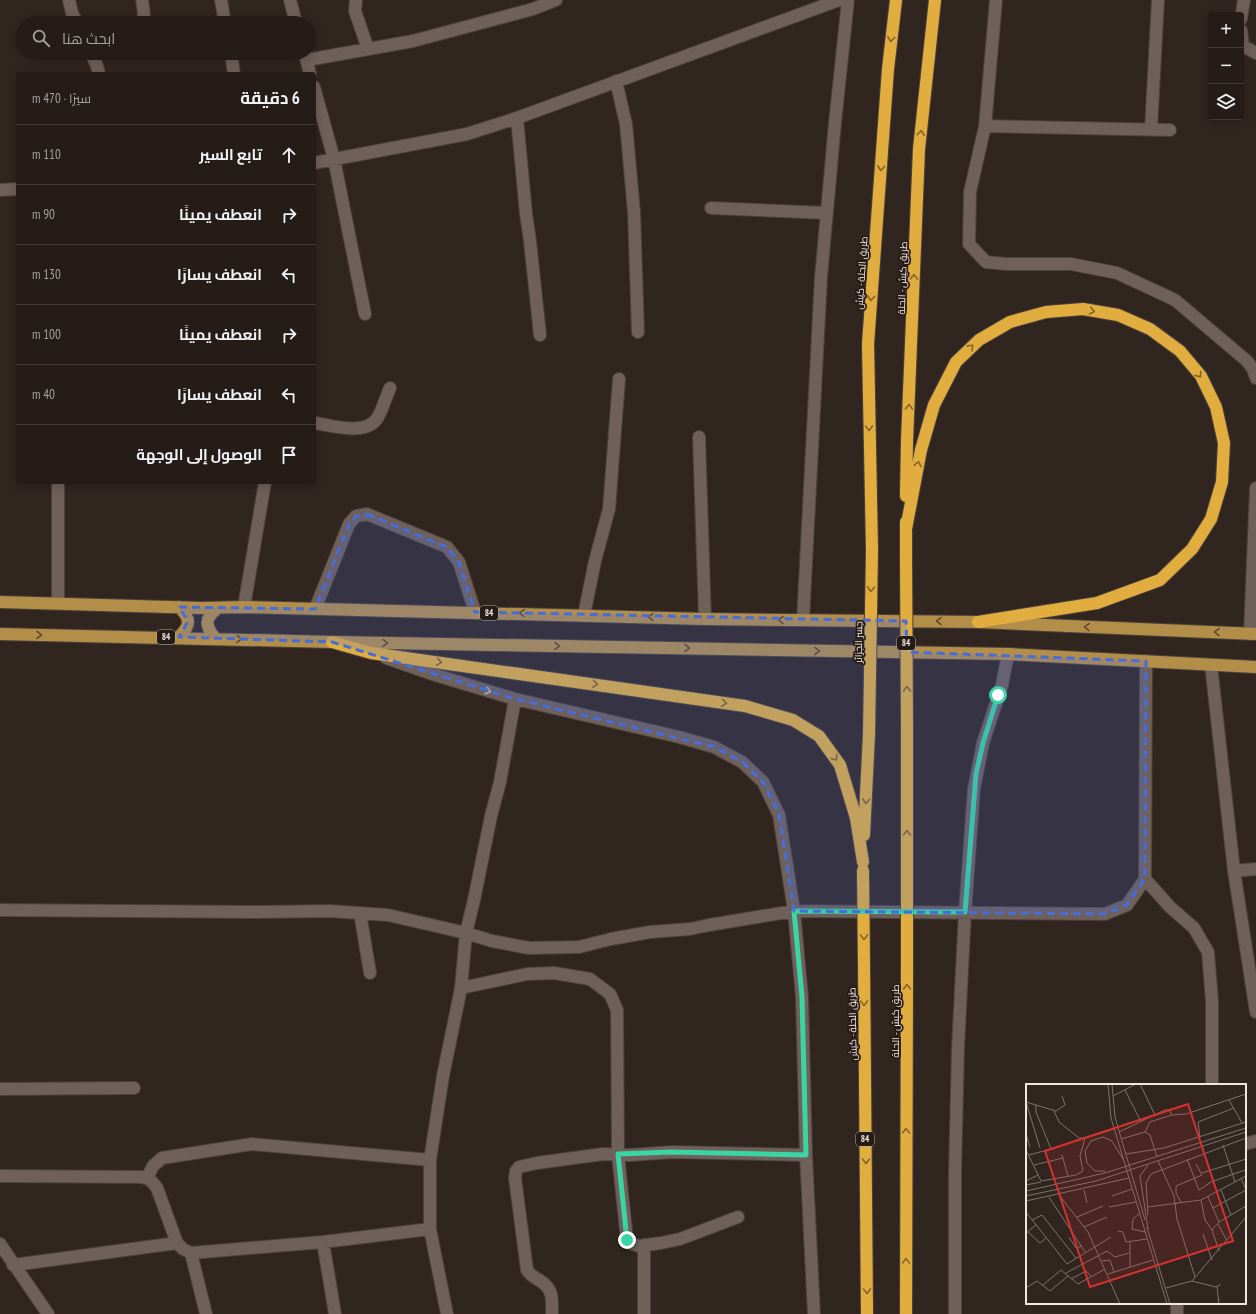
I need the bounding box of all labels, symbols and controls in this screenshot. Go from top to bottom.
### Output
map controls [1208,12,1244,120]
button: + [1208,12,1244,48]
search box [16,16,316,60]
icon: search [30,27,52,49]
text: ابحث هنا [62,29,115,48]
one-way arrow [887,36,896,42]
button: − [1208,48,1244,84]
button: layers [1208,84,1244,120]
text: 6 دقيقة [240,87,300,109]
text: سيرًا · 470 m [32,90,91,107]
one-way arrow [916,130,925,136]
icon: ahead [278,144,300,166]
text: تابع السير [199,145,262,164]
text: 110 m [32,146,61,163]
one-way arrow [876,165,885,171]
icon: right [278,204,300,226]
text: انعطف يمينًا [179,205,262,224]
text: 90 m [32,206,55,223]
street label: طريق الحلة - كيش [852,236,871,310]
street label: طريق كيش - الحلة [895,241,910,315]
icon: left [278,264,300,286]
text: انعطف يسارًا [177,265,262,284]
text: 130 m [32,266,61,283]
one-way arrow [910,274,918,280]
one-way arrow [867,295,876,301]
one-way arrow [1088,306,1095,315]
icon: right [278,324,300,346]
text: انعطف يمينًا [179,325,262,344]
text: 100 m [32,326,61,343]
one-way arrow [966,344,974,352]
one-way arrow [1194,371,1201,378]
icon: left [278,384,300,406]
text: انعطف يسارًا [177,385,262,404]
text: 40 m [32,386,55,403]
one-way arrow [904,404,913,410]
one-way arrow [865,425,873,431]
icon: arrive [278,444,300,466]
text: الوصول إلى الوجهة [136,445,262,464]
one-way arrow [913,461,922,467]
one-way arrow [867,586,875,592]
road number: 84 [480,606,498,620]
one-way arrow [519,609,525,618]
one-way arrow [648,613,654,621]
one-way arrow [778,616,784,624]
one-way arrow [936,617,942,626]
street label: جسر الجزائر [852,621,865,664]
one-way arrow [1084,622,1090,631]
one-way arrow [1214,628,1220,637]
road number: 84 [157,630,175,644]
one-way arrow [36,631,42,639]
one-way arrow [236,635,242,643]
road number: 84 [897,636,915,650]
one-way arrow [382,638,388,647]
one-way arrow [554,642,560,650]
one-way arrow [684,644,690,652]
one-way arrow [814,647,820,655]
one-way arrow [435,657,442,666]
one-way arrow [592,679,598,688]
one-way arrow [484,686,491,695]
one-way arrow [903,686,911,692]
route start [989,686,1007,704]
one-way arrow [721,698,727,707]
one-way arrow [830,754,837,761]
one-way arrow [861,798,870,804]
one-way arrow [903,830,911,836]
one-way arrow [859,934,868,940]
street label: طريق كيش - الحلة [889,984,902,1058]
one-way arrow [903,984,911,990]
street label: طريق الحلة - كيش [845,987,860,1061]
one-way arrow [860,1000,868,1006]
inset map [1026,1084,1246,1304]
one-way arrow [902,1128,910,1134]
road number: 84 [856,1132,874,1146]
one-way arrow [861,1158,870,1164]
route end [618,1231,636,1249]
one-way arrow [902,1258,910,1264]
one-way arrow [863,1288,871,1294]

